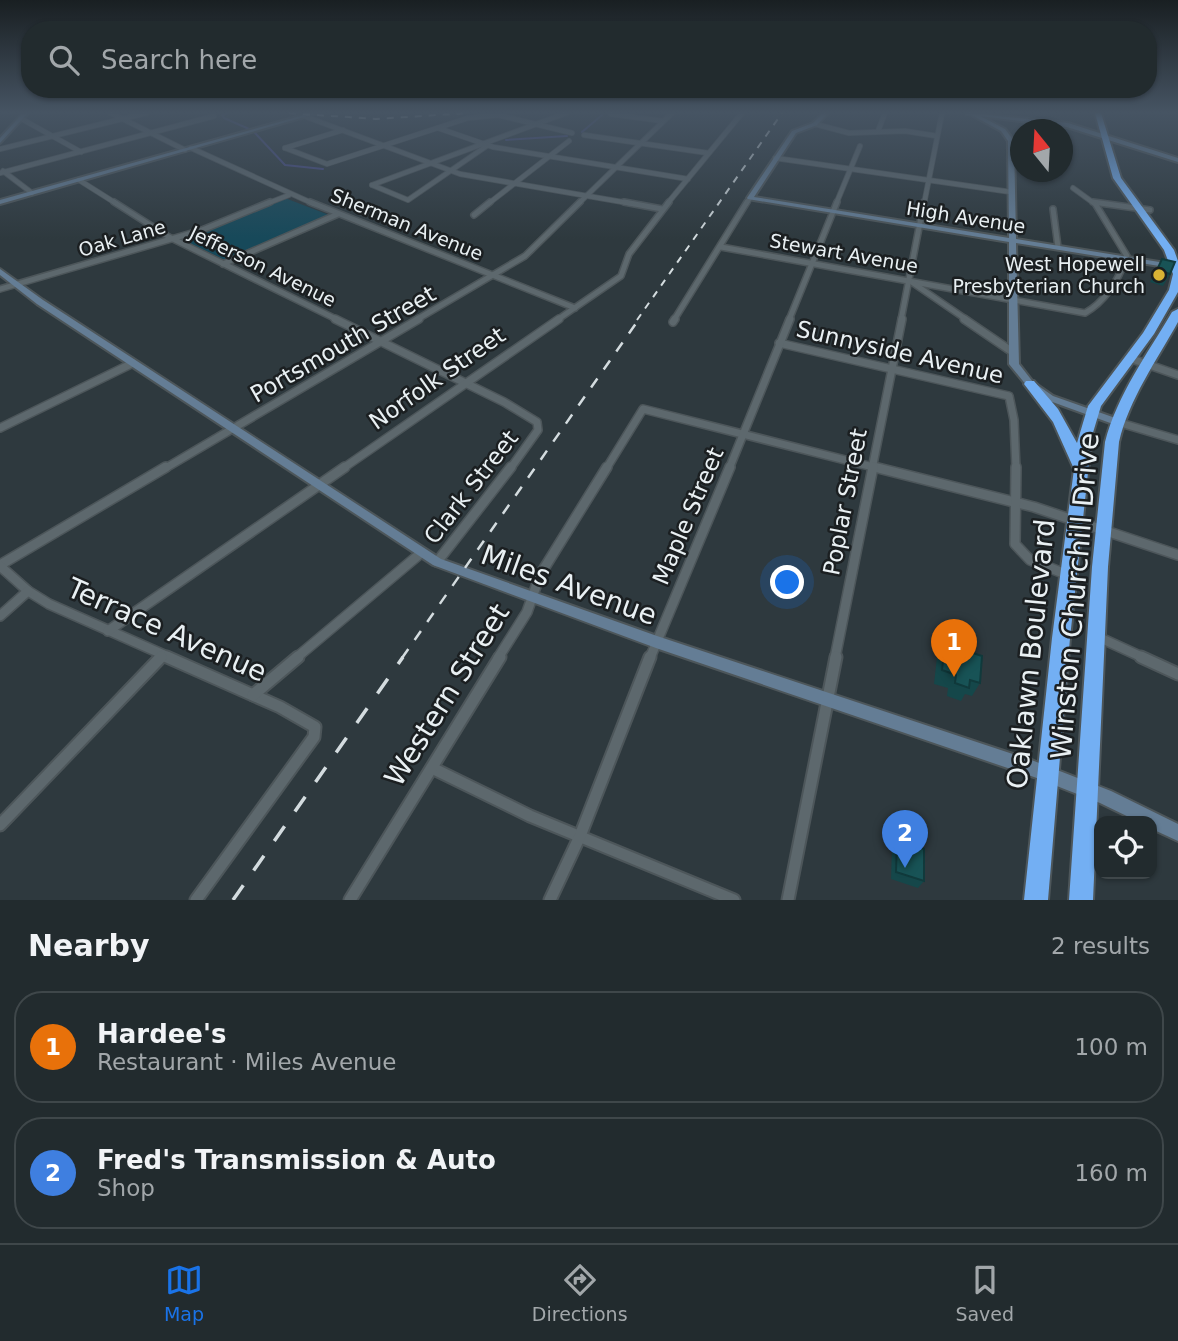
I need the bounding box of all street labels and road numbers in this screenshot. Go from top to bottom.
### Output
street label: Sherman Avenue [328,183,486,265]
street label: High Avenue [905,197,1027,237]
street label: Oak Lane [76,215,168,261]
street label: Jefferson Avenue [185,221,340,311]
street label: Stewart Avenue [768,229,920,277]
street label: Portsmouth Street [246,280,440,408]
street label: Sunnyside Avenue [794,316,1006,388]
street label: Norfolk Street [364,322,510,434]
street label: Clark Street [419,425,523,549]
street label: Poplar Street [818,426,872,578]
street label: Winston Churchill Drive [1044,431,1106,761]
street label: Maple Street [647,444,729,588]
street label: Oaklawn Boulevard [1000,517,1062,791]
street label: Miles Avenue [477,538,661,632]
street label: Terrace Avenue [61,571,272,689]
street label: Western Street [378,598,516,792]

